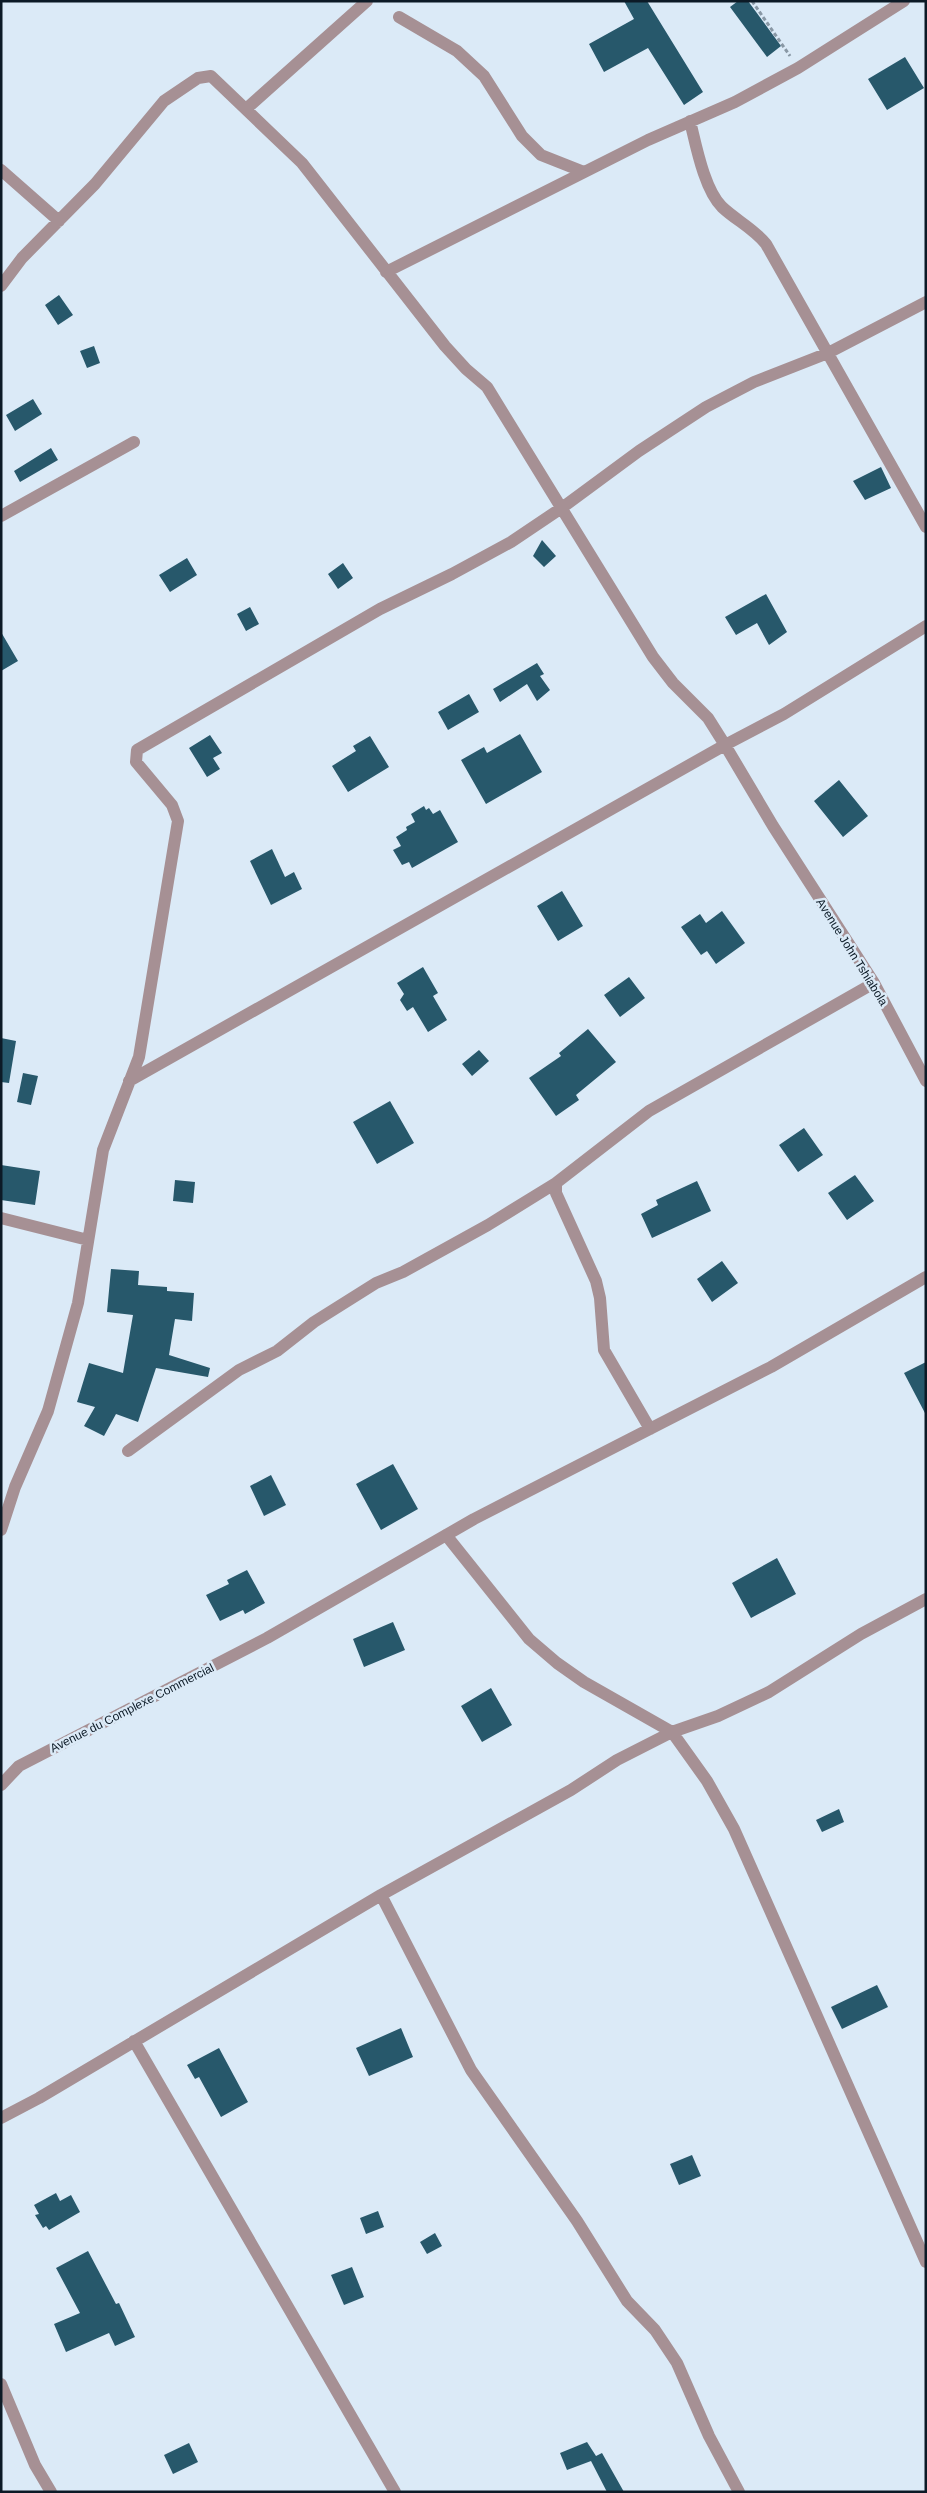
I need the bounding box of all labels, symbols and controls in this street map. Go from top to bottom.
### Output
street label: Avenue John Tshiabola [813,896,891,1008]
street label: Avenue du Complexe Commercial [48,1660,216,1756]

